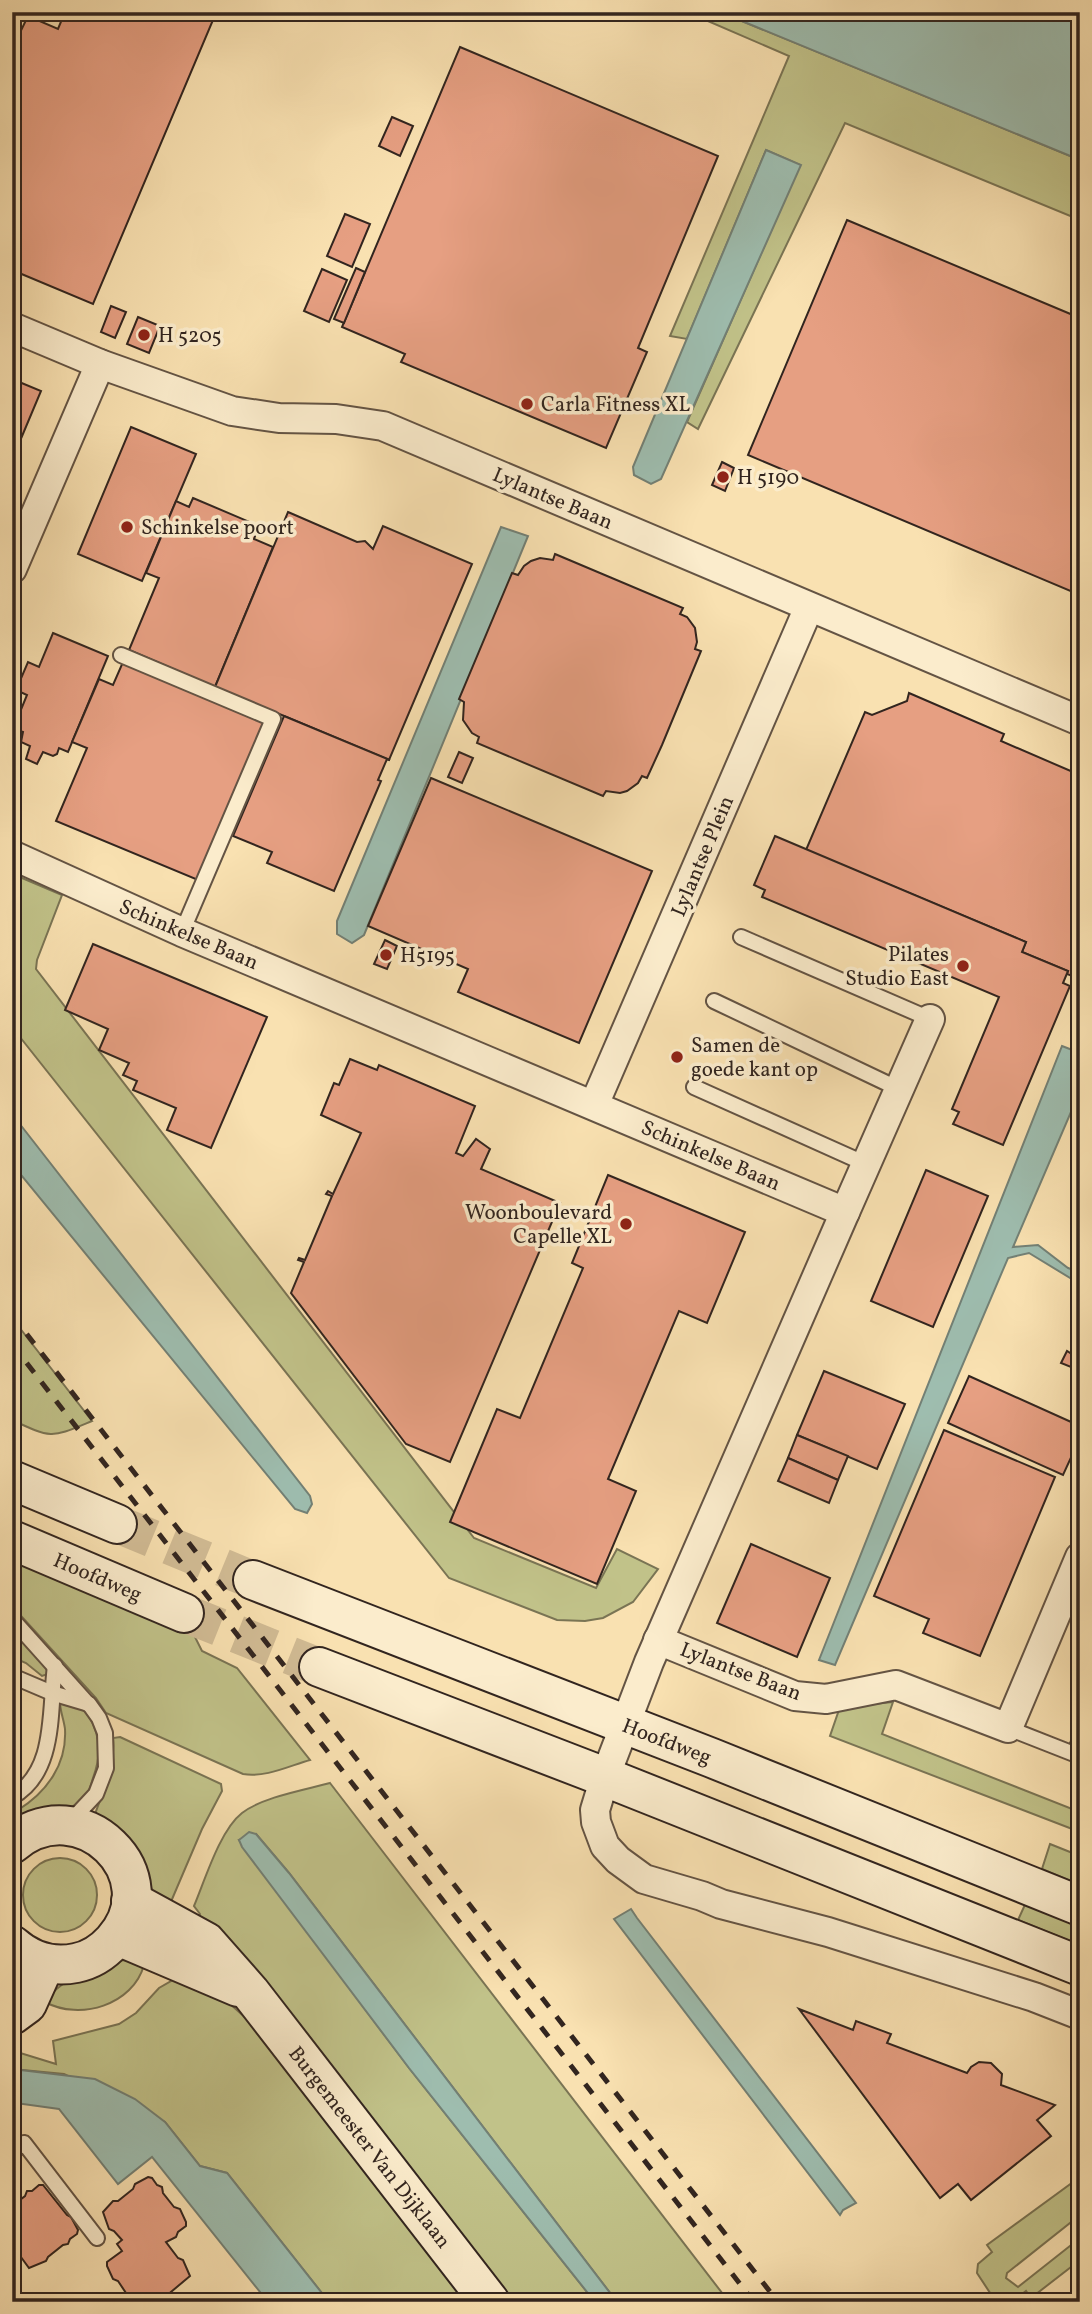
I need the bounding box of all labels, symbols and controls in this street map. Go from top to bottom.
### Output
place label: H 5205 [158,322,222,351]
marker: H 5205 [136,327,152,343]
place label: Carla Fitness XL [541,391,690,420]
marker: Carla Fitness XL [519,396,535,412]
street label: Lylantse Baan [488,461,617,538]
place label: H 5190 [737,464,799,493]
marker: H 5190 [715,469,731,485]
place label: Schinkelse poort [141,514,294,543]
marker: Schinkelse poort [119,519,135,535]
street label: Lylantse Plein [665,792,742,922]
street label: Schinkelse Baan [114,893,263,978]
place label: Pilates Studio East [845,941,949,994]
place label: H5195 [400,942,455,971]
marker: H5195 [378,947,394,963]
marker: Pilates Studio East [955,958,971,974]
place label: Samen de goede kant op [691,1032,818,1085]
marker: Samen de goede kant op [669,1049,685,1065]
street label: Schinkelse Baan [636,1114,785,1199]
place label: Woonboulevard Capelle XL [465,1199,612,1252]
marker: Woonboulevard Capelle XL [618,1216,634,1232]
street label: Hoofdweg [49,1547,146,1610]
street label: Lylantse Baan [676,1636,805,1709]
street label: Hoofdweg [617,1712,716,1773]
street label: Burgemeester Van Dijklaan [281,2041,457,2255]

